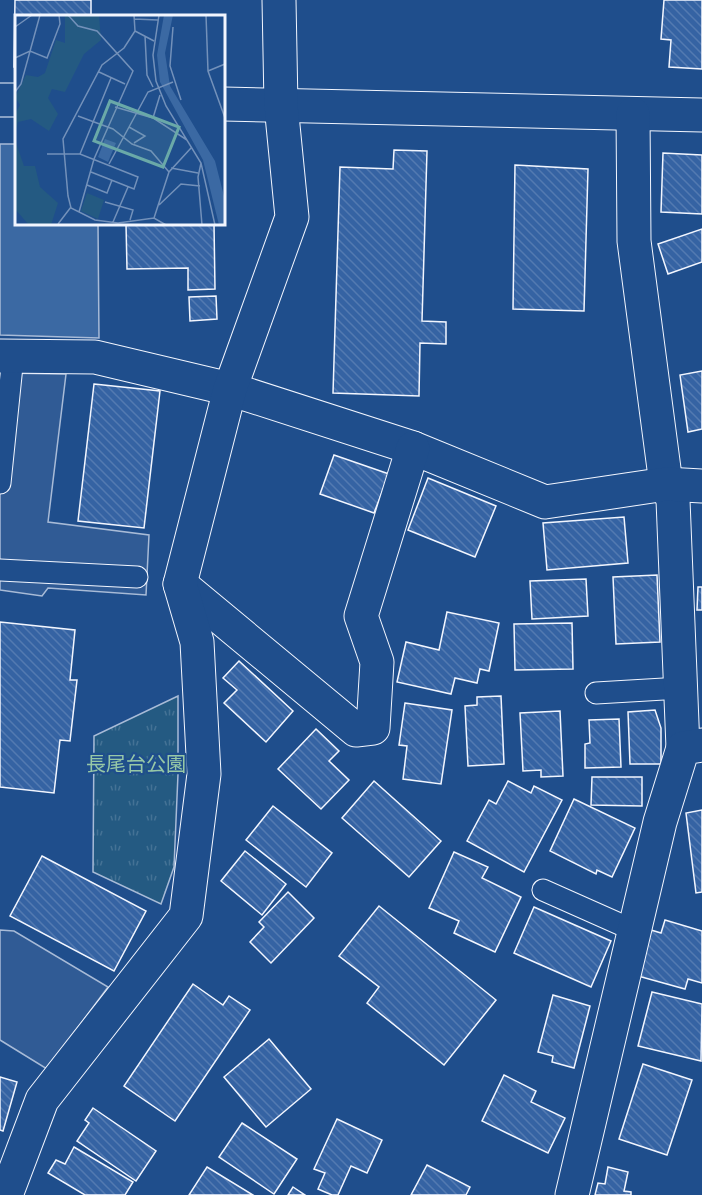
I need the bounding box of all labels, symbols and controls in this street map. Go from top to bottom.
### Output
inset map [15,15,225,225]
park label: 長尾台公園 [86,752,186,776]

